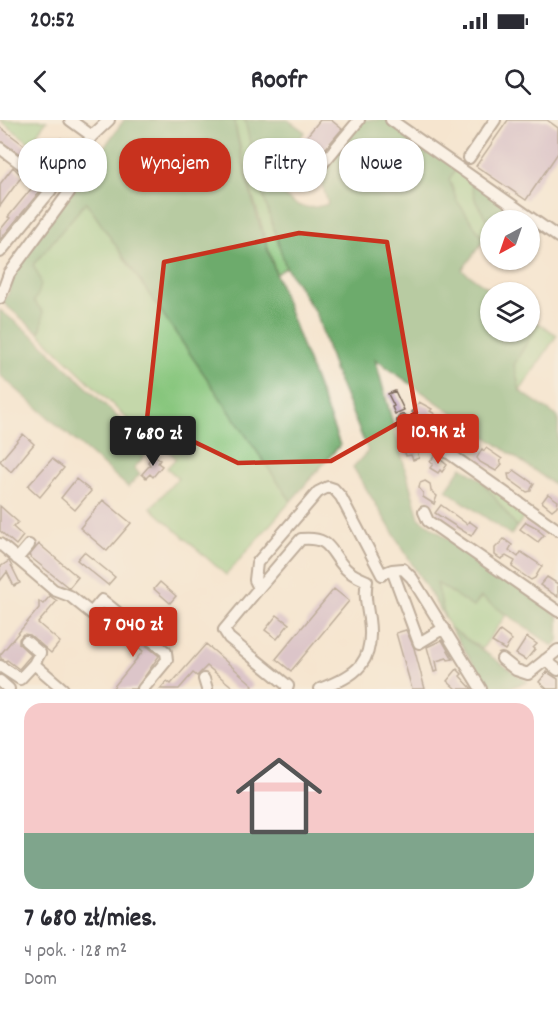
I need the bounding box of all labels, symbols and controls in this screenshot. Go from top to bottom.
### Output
text: 20:52 [30,6,75,37]
text: Roofr [251,62,307,101]
icon: back [24,65,57,98]
icon: search [501,65,534,98]
chip: Kupno [18,138,107,192]
chip: Wynajem [119,138,231,192]
chip: Filtry [243,138,327,192]
chip: Nowe [339,138,424,192]
north arrow [480,210,540,270]
map controls [480,210,540,342]
button: layers [480,282,540,342]
pin: 10.9K zł [376,414,500,465]
pin: 7 680 zł [91,416,215,467]
text: 10.9K zł [411,419,465,447]
text: 7 680 zł [124,421,182,449]
pin: 7 040 zł [71,607,195,658]
text: 7 040 zł [103,612,163,640]
icon: home [225,742,333,850]
text: 7 680 zł/mies. [24,901,156,938]
text: 4 pok. · 128 m² [24,938,127,966]
text: Dom [24,966,57,994]

